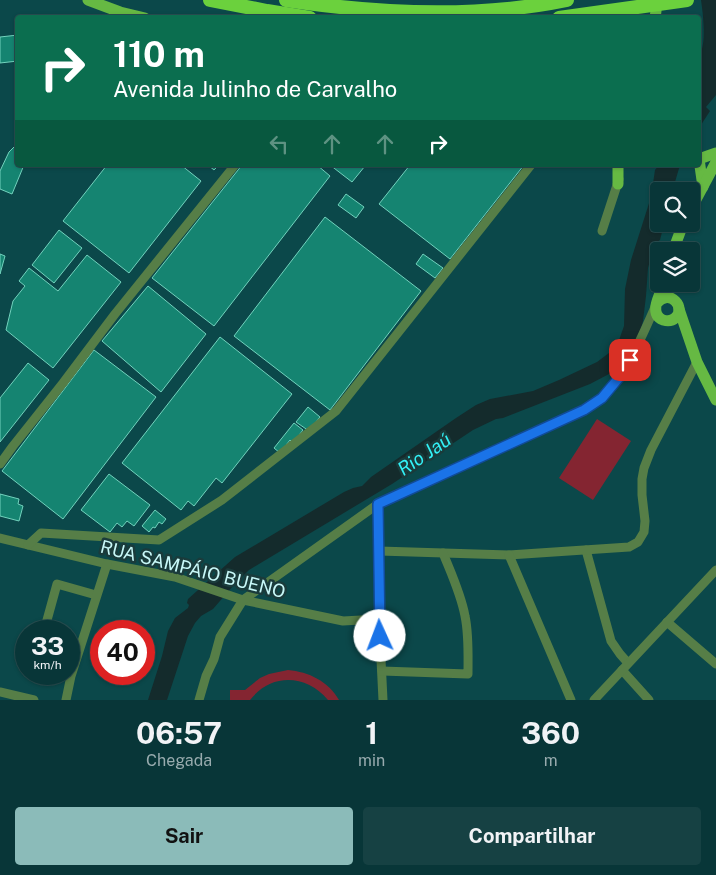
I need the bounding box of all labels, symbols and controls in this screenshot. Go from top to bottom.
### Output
text: 110 m [113,34,205,75]
icon: right [30,35,95,100]
text: Avenida Julinho de Carvalho [113,76,397,102]
icon: left [265,130,293,158]
icon: ahead [318,130,346,158]
icon: ahead [371,130,399,158]
icon: right [424,130,452,158]
map controls [650,182,700,292]
button: search [650,182,700,232]
button: layers [650,242,700,292]
pin [609,339,651,381]
icon: arrive [616,346,644,374]
water label: Rio Jaú [393,428,455,480]
street label: RUA SAMPÁIO BUENO [98,535,288,602]
position arrow [353,609,405,661]
speed limit sign: 40 [90,620,155,685]
text: 33 [31,631,64,661]
text: km/h [33,658,62,672]
text: 06:57 [136,715,222,751]
text: 1 [365,715,378,751]
text: 360 [521,715,580,751]
text: Chegada [146,751,212,770]
text: min [358,751,385,770]
text: m [544,751,558,770]
button: Sair [15,807,353,865]
button: Compartilhar [363,807,701,865]

